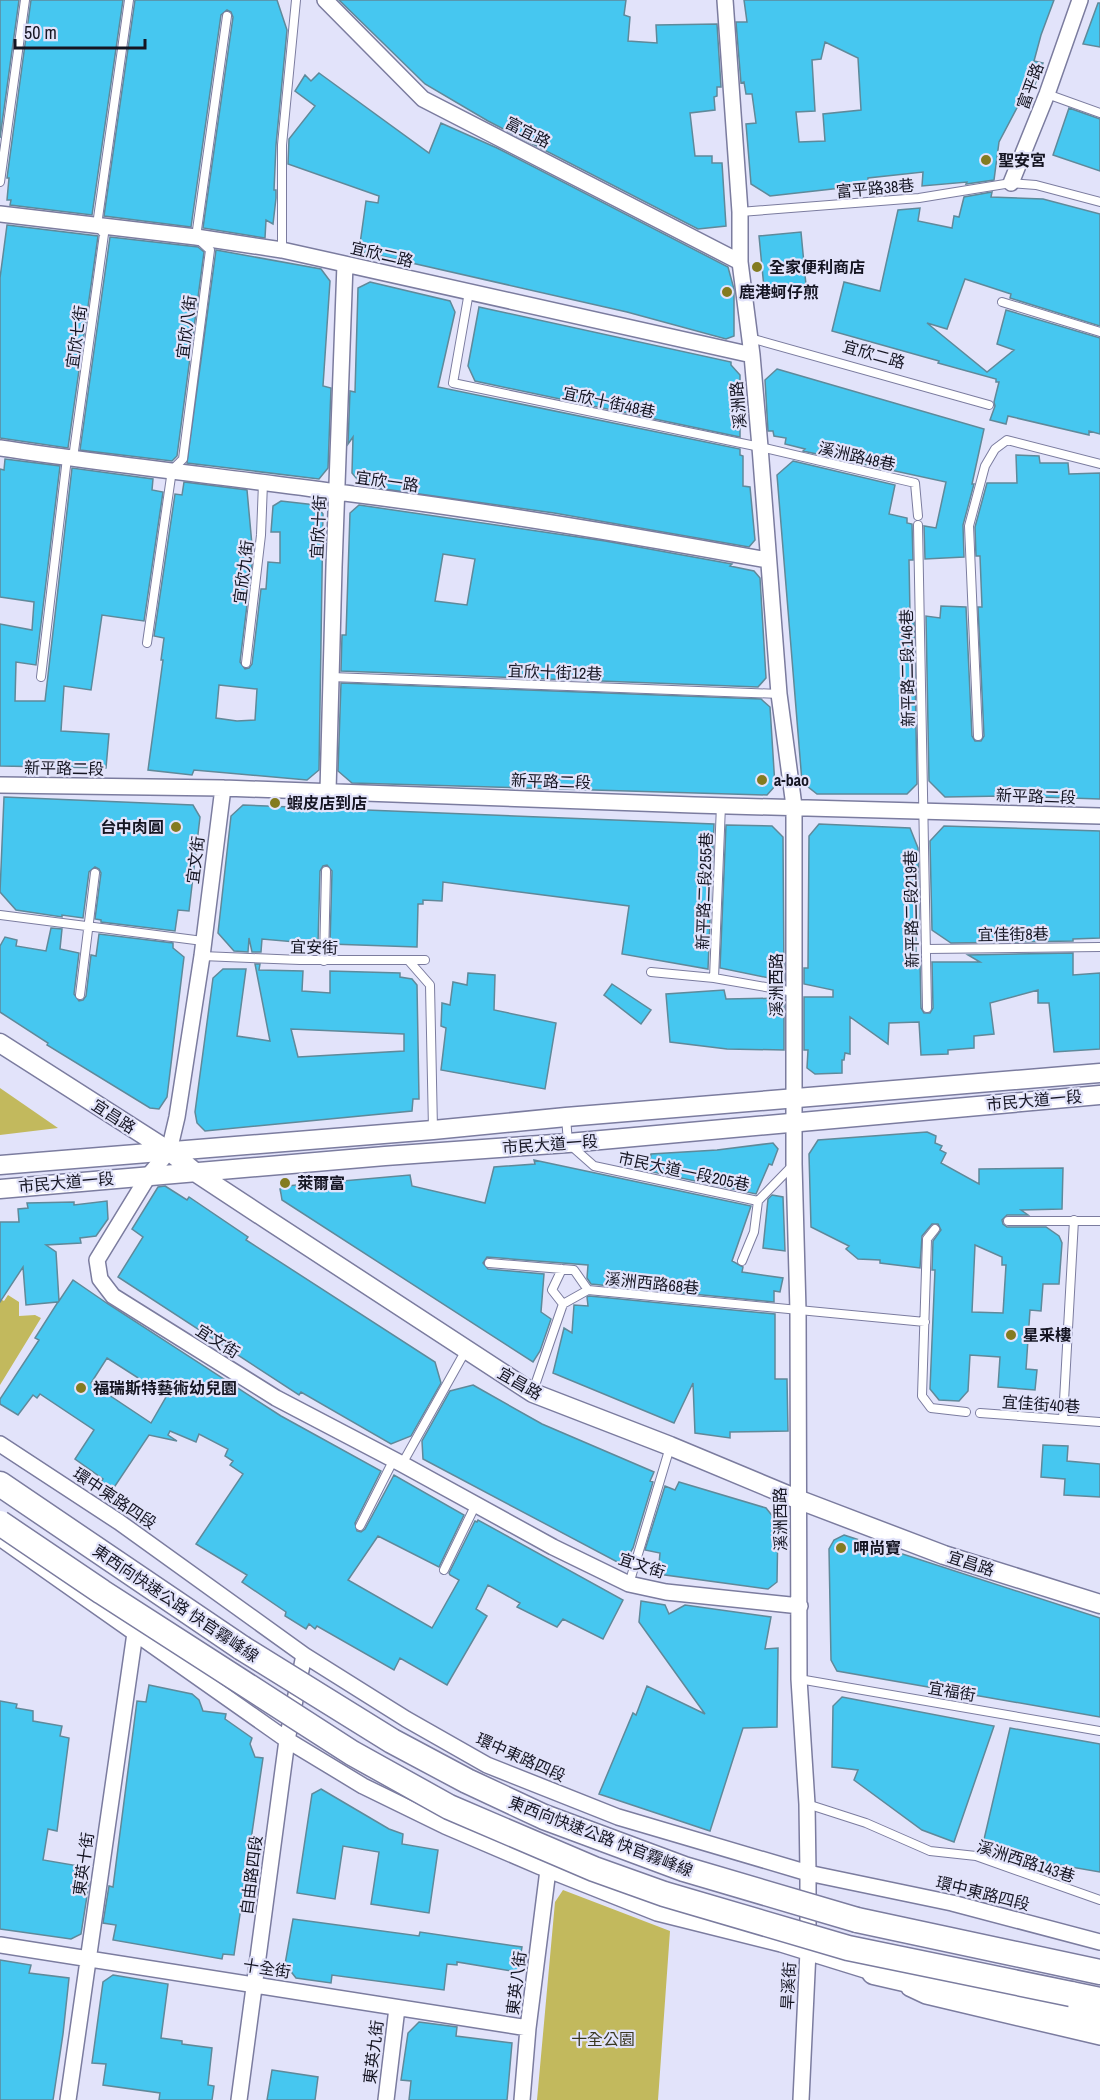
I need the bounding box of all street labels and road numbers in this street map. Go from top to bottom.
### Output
street label: 富平路 [1011,60,1049,112]
street label: 富宜路 [502,111,554,153]
street label: 富平路38巷 [835,174,915,202]
street label: 宜欣二路 [348,236,416,272]
street label: 宜欣八街 [171,294,201,360]
street label: 宜欣七街 [61,304,91,370]
street label: 宜欣二路 [840,335,908,373]
street label: 溪洲路 [725,380,751,430]
street label: 宜欣十街48巷 [560,381,658,423]
street label: 溪洲路48巷 [816,436,898,476]
street label: 宜欣一路 [354,466,420,496]
street label: 宜欣十街 [305,494,331,560]
street label: 宜欣九街 [228,539,258,605]
street label: 新平路二段146巷 [895,609,919,727]
street label: 宜欣十街12巷 [507,659,603,685]
street label: 新平路二段 [24,756,104,780]
street label: 新平路二段 [511,769,591,793]
street label: 新平路二段 [996,784,1076,808]
street label: 新平路二段255巷 [691,832,717,950]
street label: 宜文街 [181,835,209,885]
street label: 新平路二段219巷 [899,850,923,968]
street label: 宜佳街8巷 [977,922,1049,946]
street label: 宜安街 [290,936,338,958]
street label: 溪洲西路 [765,953,787,1017]
street label: 市民大道一段 [985,1085,1083,1115]
street label: 宜昌路 [88,1094,140,1138]
street label: 市民大道一段 [501,1130,599,1158]
street label: 市民大道一段205巷 [616,1146,752,1196]
street label: 市民大道一段 [17,1167,115,1197]
street label: 溪洲西路68巷 [604,1267,700,1299]
street label: 宜文街 [192,1319,244,1363]
street label: 宜昌路 [494,1361,546,1405]
street label: 宜佳街40巷 [1001,1390,1081,1418]
street label: 環中東路四段 [69,1462,161,1534]
street label: 溪洲西路 [768,1487,792,1551]
street label: 東西向快速公路 快官霧峰線 [89,1539,263,1667]
street label: 宜昌路 [945,1545,997,1581]
street label: 宜文街 [616,1547,668,1583]
street label: 宜福街 [926,1676,978,1706]
street label: 環中東路四段 [473,1727,569,1787]
street label: 東西向快速公路 快官霧峰線 [506,1791,696,1881]
street label: 東英十街 [68,1831,98,1897]
street label: 自由路四段 [235,1834,267,1916]
street label: 溪洲西路143巷 [974,1835,1078,1887]
street label: 環中東路四段 [934,1871,1032,1915]
street label: 東英八街 [501,1950,531,2016]
street label: 十全街 [242,1953,292,1983]
street label: 旱溪街 [776,1961,800,2011]
street label: 東英九街 [358,2019,388,2085]

